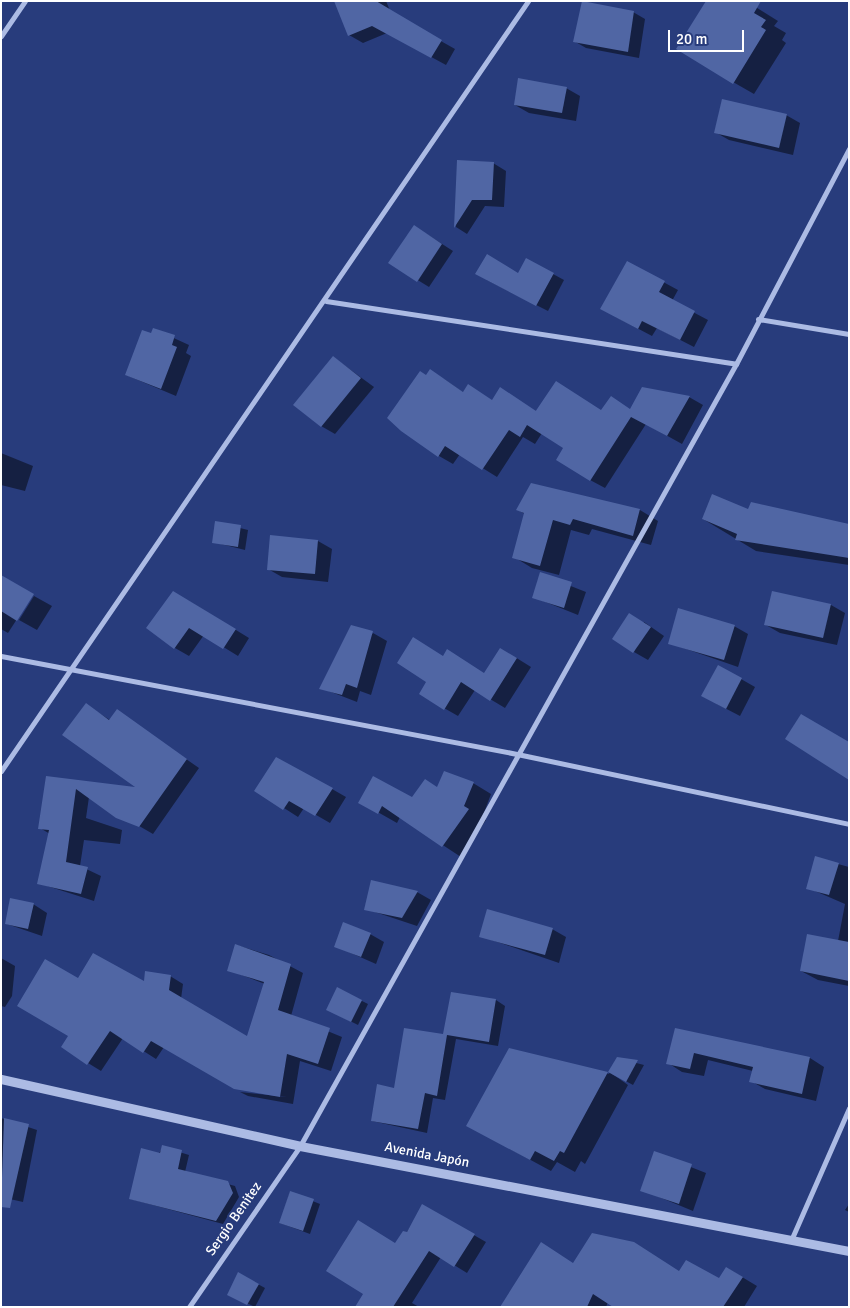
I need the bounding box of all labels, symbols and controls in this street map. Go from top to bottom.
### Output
scale bar [670,20,746,52]
text: 20 m [676,30,707,48]
street label: Avenida Japón [383,1139,471,1171]
street label: Sergio Benitez [202,1179,266,1259]

